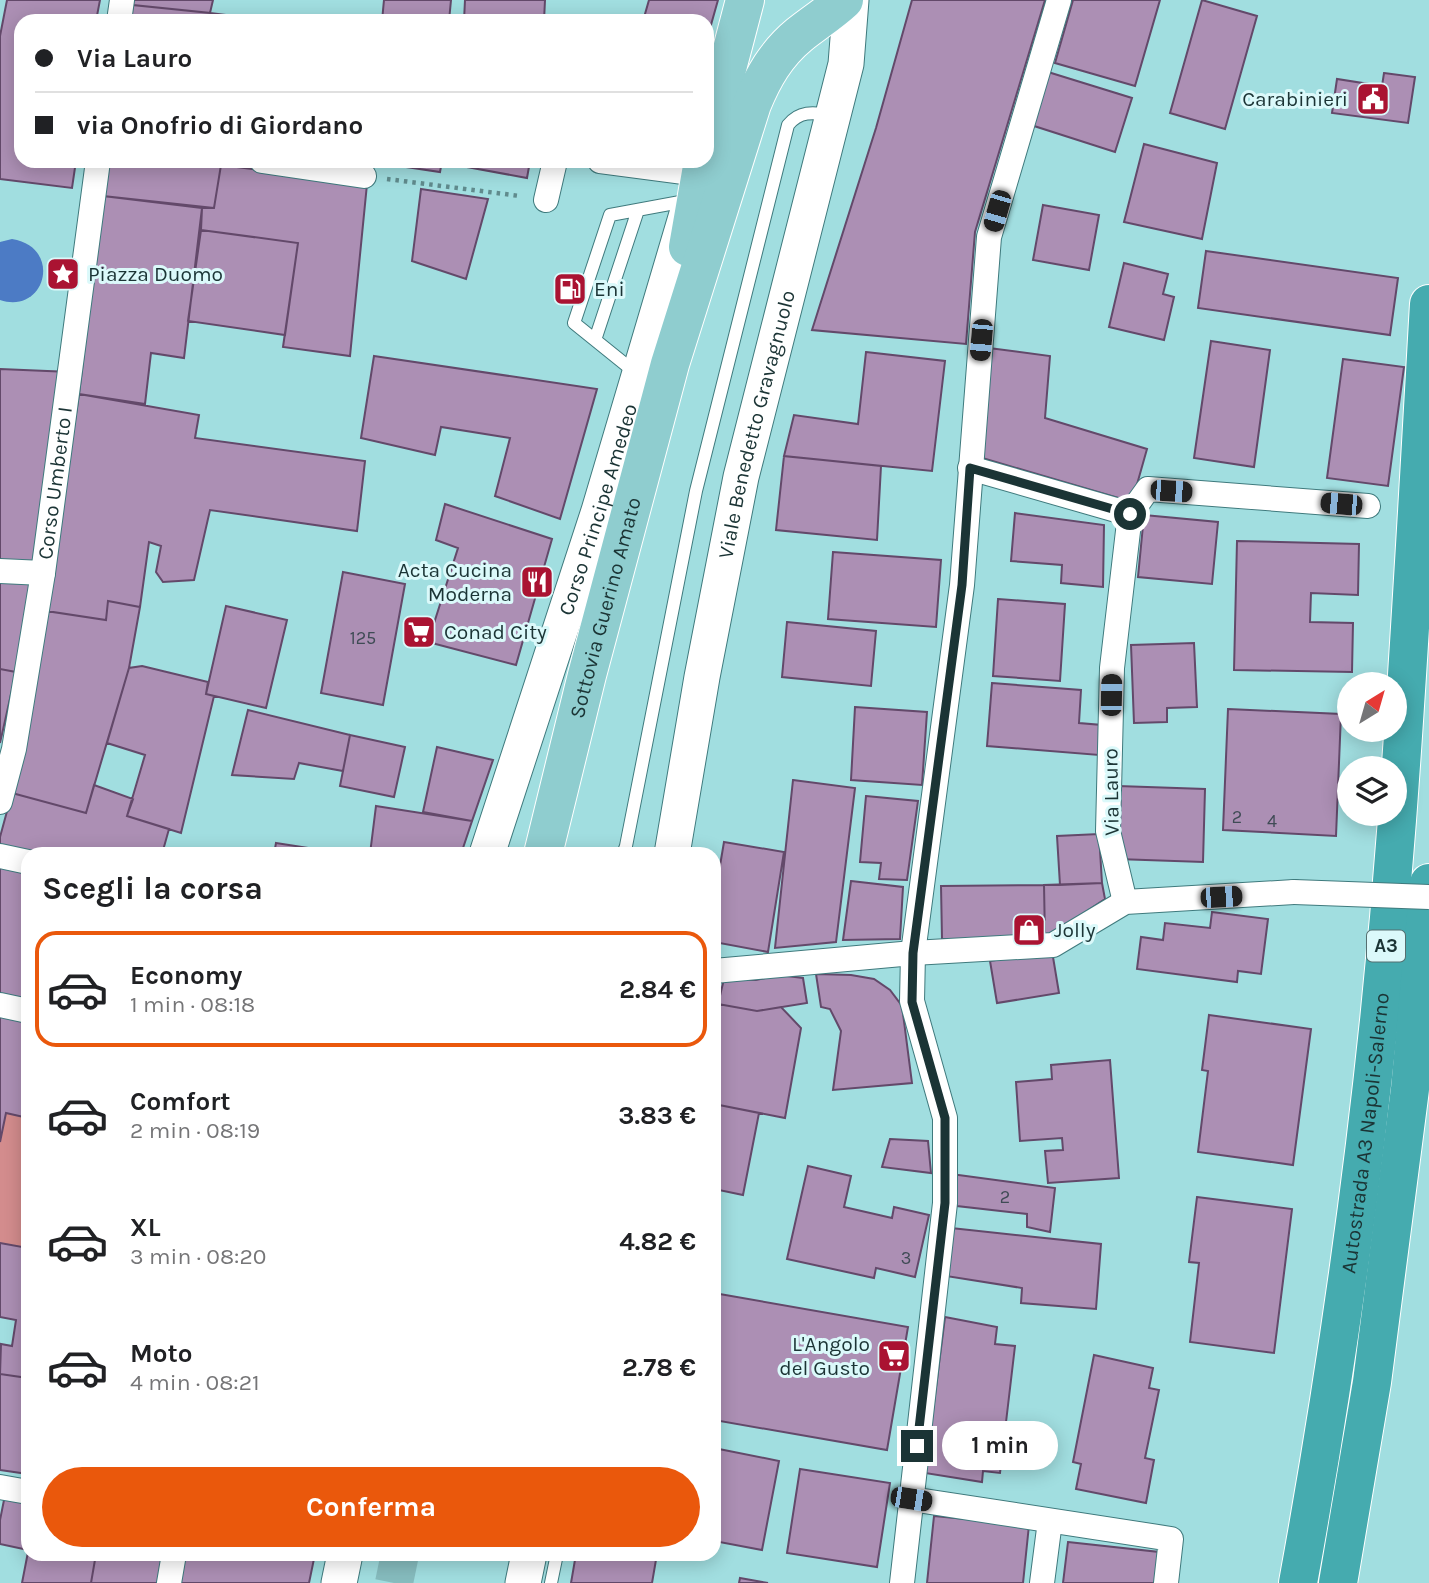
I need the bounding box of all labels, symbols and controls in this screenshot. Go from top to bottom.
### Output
text: Via Lauro [77,43,192,74]
public building icon: Carabinieri [1354,80,1392,118]
place label: Carabinieri [1242,87,1348,111]
text: via Onofrio di Giordano [77,110,363,141]
car [982,188,1013,234]
place icon: Piazza Duomo [44,255,82,293]
place label: Piazza Duomo [88,262,223,286]
fuel station icon: Eni [551,270,589,308]
place label: Eni [594,277,625,301]
street label: Viale Benedetto Gravagnuolo [713,288,800,561]
car [969,318,994,362]
street label: Corso Principe Amedeo [554,401,642,618]
street label: Corso Umberto I [33,405,77,561]
car [1150,479,1193,503]
car [1320,492,1363,516]
street label: Sottovia Guerino Amato [565,495,646,721]
route start [1114,498,1146,530]
place label: Acta Cucina Moderna [398,558,512,606]
restaurant icon: Acta Cucina Moderna [518,563,556,601]
supermarket icon: Conad City [400,613,438,651]
place label: Conad City [444,620,547,644]
house number: 125 [350,627,376,649]
north arrow [1337,672,1407,742]
map controls [1337,672,1407,826]
car [1101,674,1122,716]
street label: Via Lauro [1098,748,1124,836]
button: layers [1337,756,1407,826]
house number: 2 [1232,806,1242,828]
house number: 4 [1267,810,1277,832]
text: Scegli la corsa [42,870,263,907]
car [1200,885,1243,909]
shop icon: Jolly [1010,911,1048,949]
place label: Jolly [1054,918,1096,942]
road number: A3 [1367,930,1405,962]
icon: car [46,958,109,1021]
text: Economy [130,960,242,991]
text: 2.84 € [619,974,696,1005]
text: 1 min · 08:18 [130,991,255,1018]
street label: Autostrada A3 Napoli-Salerno [1336,992,1394,1275]
icon: car [46,1084,109,1147]
text: Comfort [130,1086,231,1117]
text: 3.83 € [618,1100,696,1131]
text: 2 min · 08:19 [130,1117,260,1144]
house number: 2 [1000,1186,1010,1208]
icon: car [46,1210,109,1273]
text: XL [130,1212,161,1243]
text: 4.82 € [619,1226,696,1257]
text: 3 min · 08:20 [130,1243,266,1270]
house number: 3 [901,1247,911,1269]
place label: L'Angolo del Gusto [779,1332,870,1380]
icon: car [46,1336,109,1399]
supermarket icon: L'Angolo del Gusto [875,1337,913,1375]
text: Moto [130,1338,192,1369]
text: 2.78 € [622,1352,696,1383]
text: 4 min · 08:21 [130,1369,260,1396]
callout: 1 min [942,1422,1057,1470]
route end [901,1430,933,1462]
text: 1 min [971,1432,1029,1459]
button: Conferma [42,1467,700,1547]
car [889,1485,934,1513]

